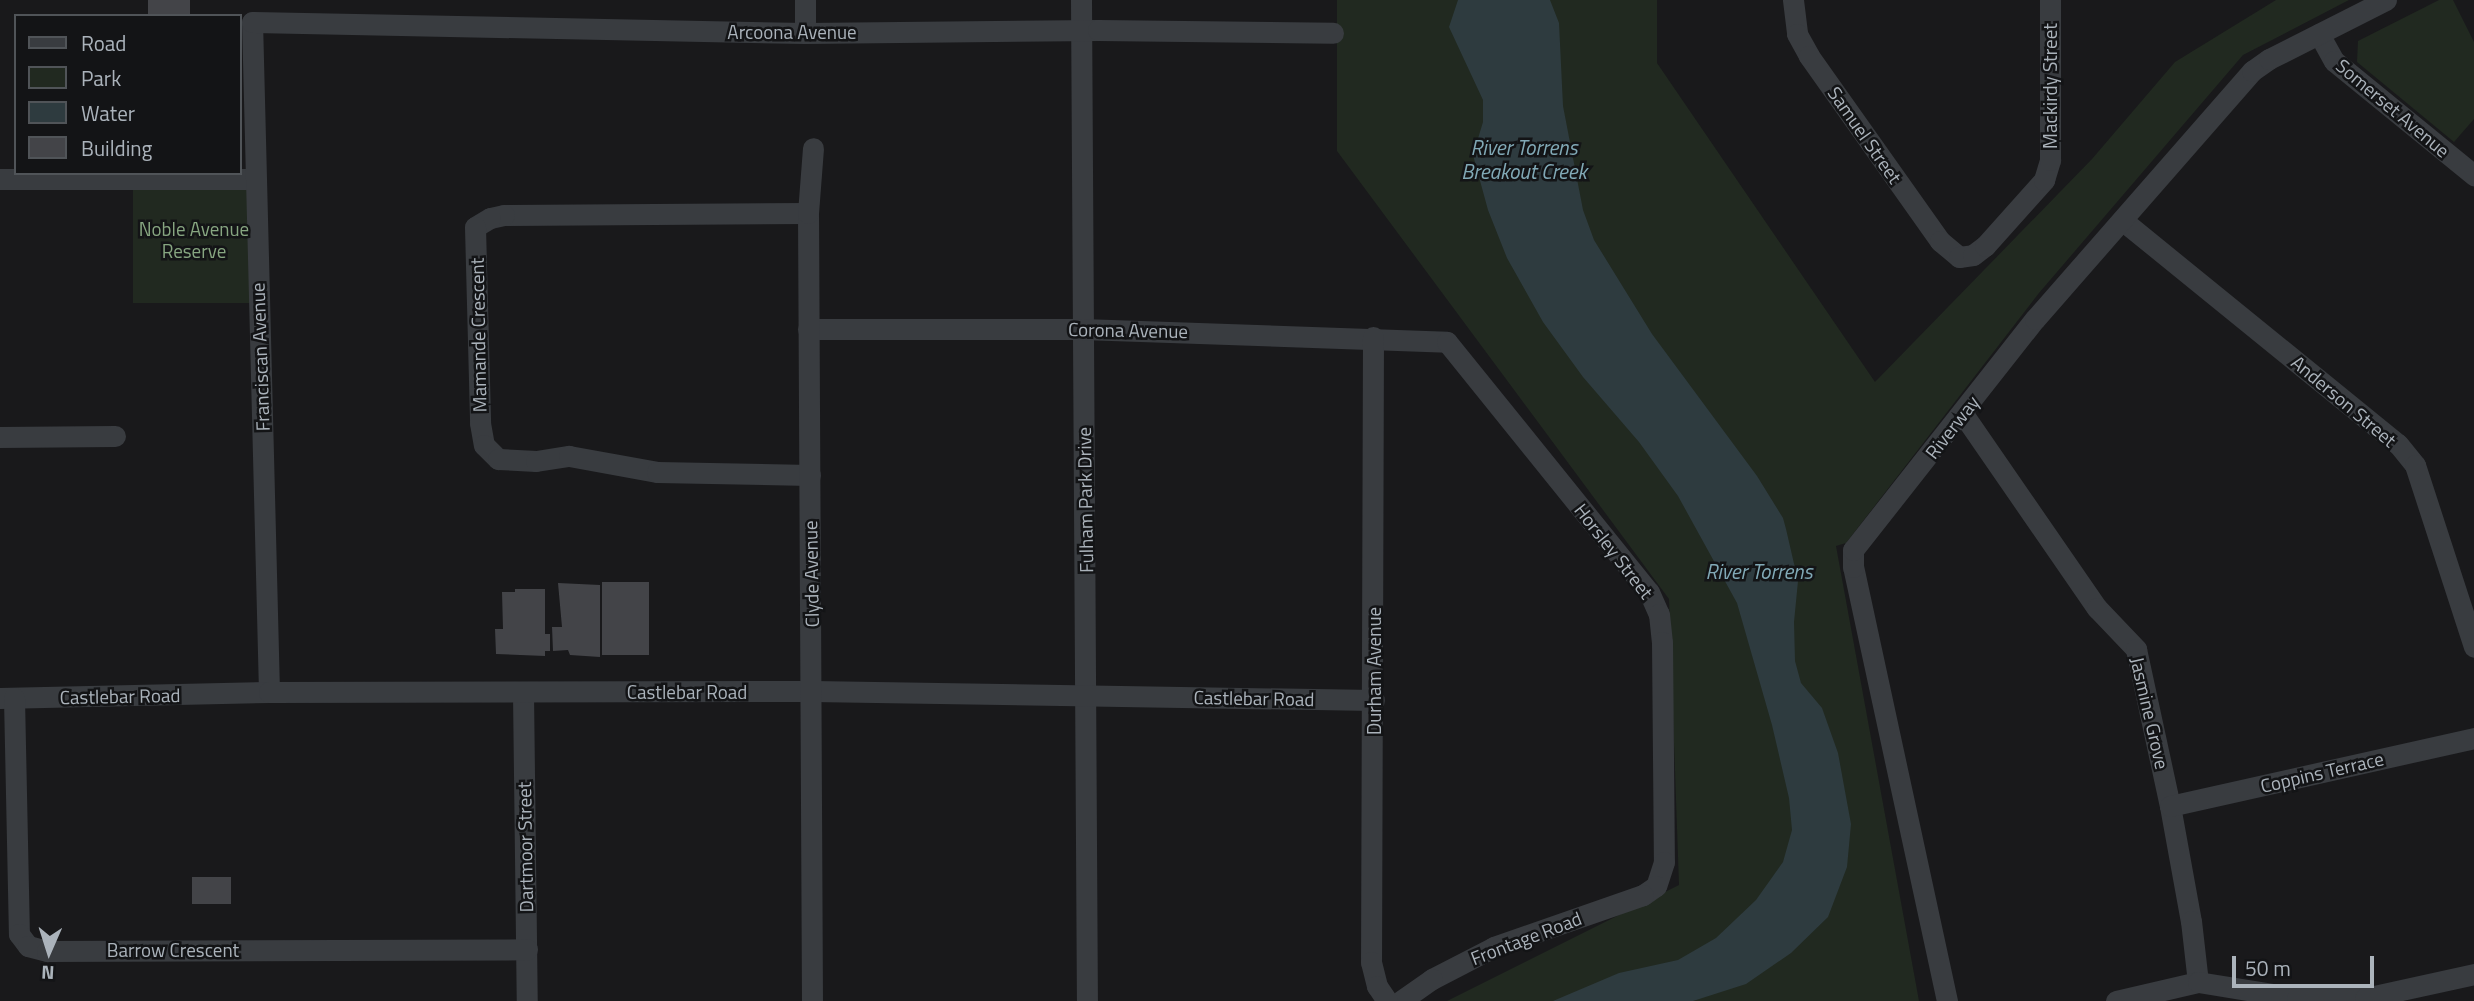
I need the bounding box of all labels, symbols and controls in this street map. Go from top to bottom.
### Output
legend [14,14,242,175]
street label: Arcoona Avenue [727,21,857,43]
street label: Mackirdy Street [2039,23,2061,149]
text: Road [81,27,126,59]
street label: Somerset Avenue [2332,54,2454,162]
text: Park [81,62,121,94]
street label: Samuel Street [1823,82,1907,188]
text: Water [81,97,135,129]
text: Building [81,132,152,164]
water label: River Torrens Breakout Creek [1461,134,1587,184]
park label: Noble Avenue Reserve [139,218,249,262]
street label: Mamande Crescent [465,258,491,412]
street label: Franciscan Avenue [246,282,274,432]
street label: Corona Avenue [1068,318,1188,342]
street label: Anderson Street [2287,350,2401,452]
street label: Riverway [1920,391,1984,463]
street label: Fulham Park Drive [1072,427,1098,573]
street label: Horsley Street [1570,499,1658,603]
street label: Clyde Avenue [799,520,823,628]
water label: River Torrens [1705,558,1813,584]
street label: Durham Avenue [1363,607,1385,735]
street label: Jasmine Grove [2126,655,2174,771]
street label: Castlebar Road [627,681,747,703]
street label: Castlebar Road [59,684,181,708]
street label: Castlebar Road [1193,686,1315,710]
street label: Coppins Terrace [2258,747,2386,797]
street label: Dartmoor Street [512,781,538,913]
street label: Frontage Road [1467,906,1585,970]
north arrow [14,917,84,987]
street label: Barrow Crescent [107,939,239,961]
scale bar [2236,942,2378,986]
text: 50 m [2245,952,2291,984]
text: N [41,959,55,988]

